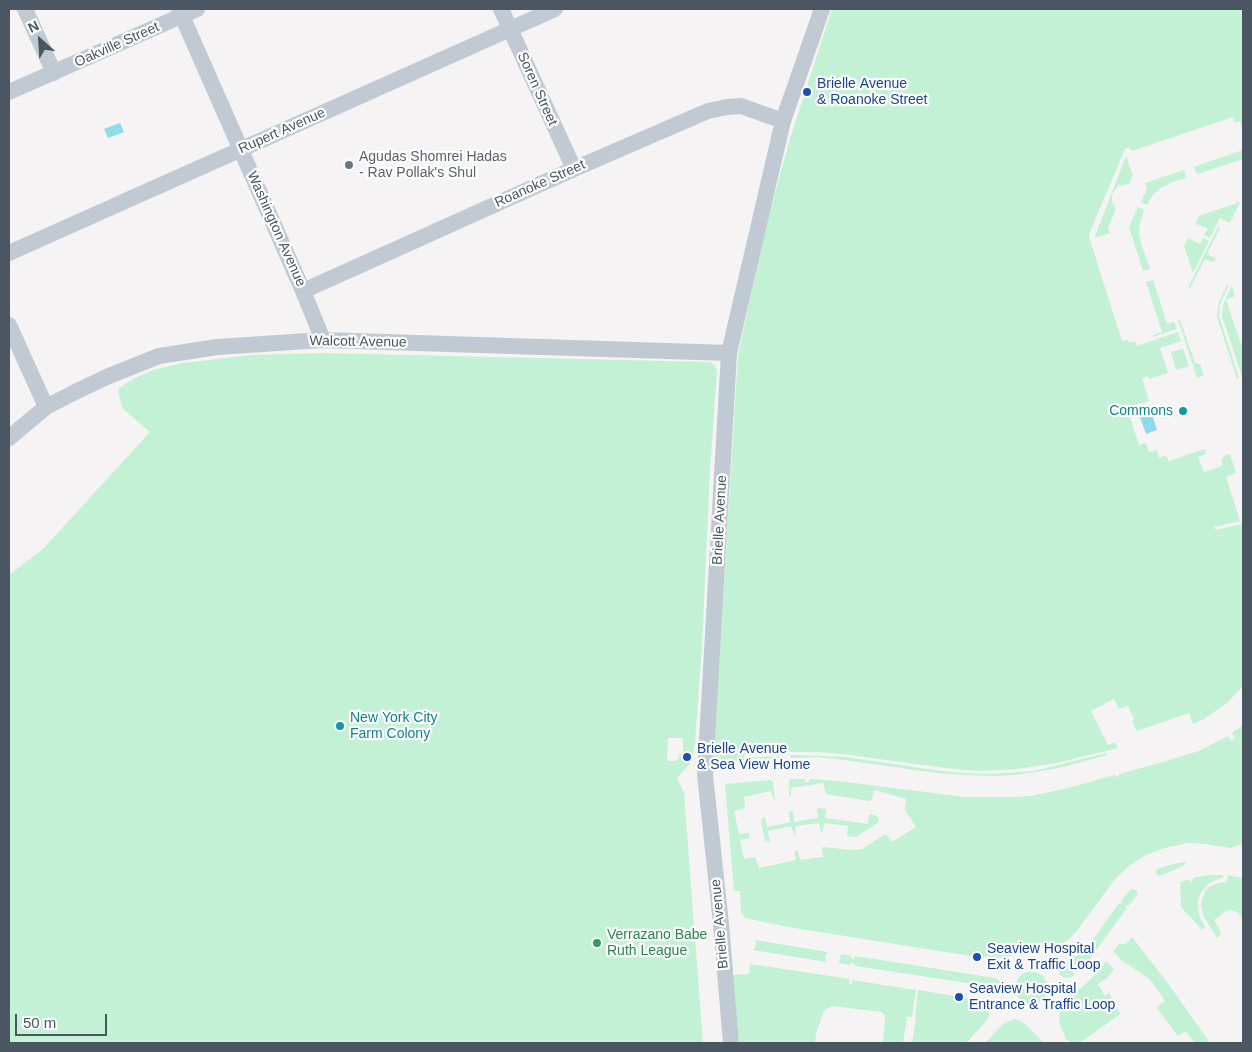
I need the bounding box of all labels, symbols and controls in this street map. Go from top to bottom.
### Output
north arrow [15,15,65,65]
text: N [25,17,41,36]
street label: Oakville Street [72,19,162,71]
street label: Soren Street [513,50,561,128]
place label: Brielle Avenue & Roanoke Street [817,76,928,108]
marker: Brielle Avenue & Roanoke Street [801,86,813,98]
street label: Rupert Avenue [236,104,328,158]
place label: Agudas Shomrei Hadas - Rav Pollak's Shul [359,149,507,182]
street label: Roanoke Street [492,157,588,211]
marker: Agudas Shomrei Hadas - Rav Pollak's Shul [343,159,355,171]
street label: Washington Avenue [243,169,309,289]
street label: Walcott Avenue [309,333,407,351]
place label: Commons [1109,403,1173,419]
marker: Commons [1177,405,1189,417]
street label: Brielle Avenue [709,475,731,565]
place label: New York City Farm Colony [350,710,437,742]
marker: New York City Farm Colony [334,720,346,732]
place label: Brielle Avenue & Sea View Home [697,741,810,774]
marker: Brielle Avenue & Sea View Home [681,751,693,763]
street label: Brielle Avenue [708,878,732,970]
place label: Verrazano Babe Ruth League [607,927,707,960]
marker: Verrazano Babe Ruth League [591,937,603,949]
place label: Seaview Hospital Exit & Traffic Loop [987,941,1101,974]
marker: Seaview Hospital Exit & Traffic Loop [971,951,983,963]
place label: Seaview Hospital Entrance & Traffic Loop [969,981,1115,1014]
marker: Seaview Hospital Entrance & Traffic Loop [953,991,965,1003]
scale bar [18,1004,110,1036]
text: 50 m [23,1014,56,1031]

